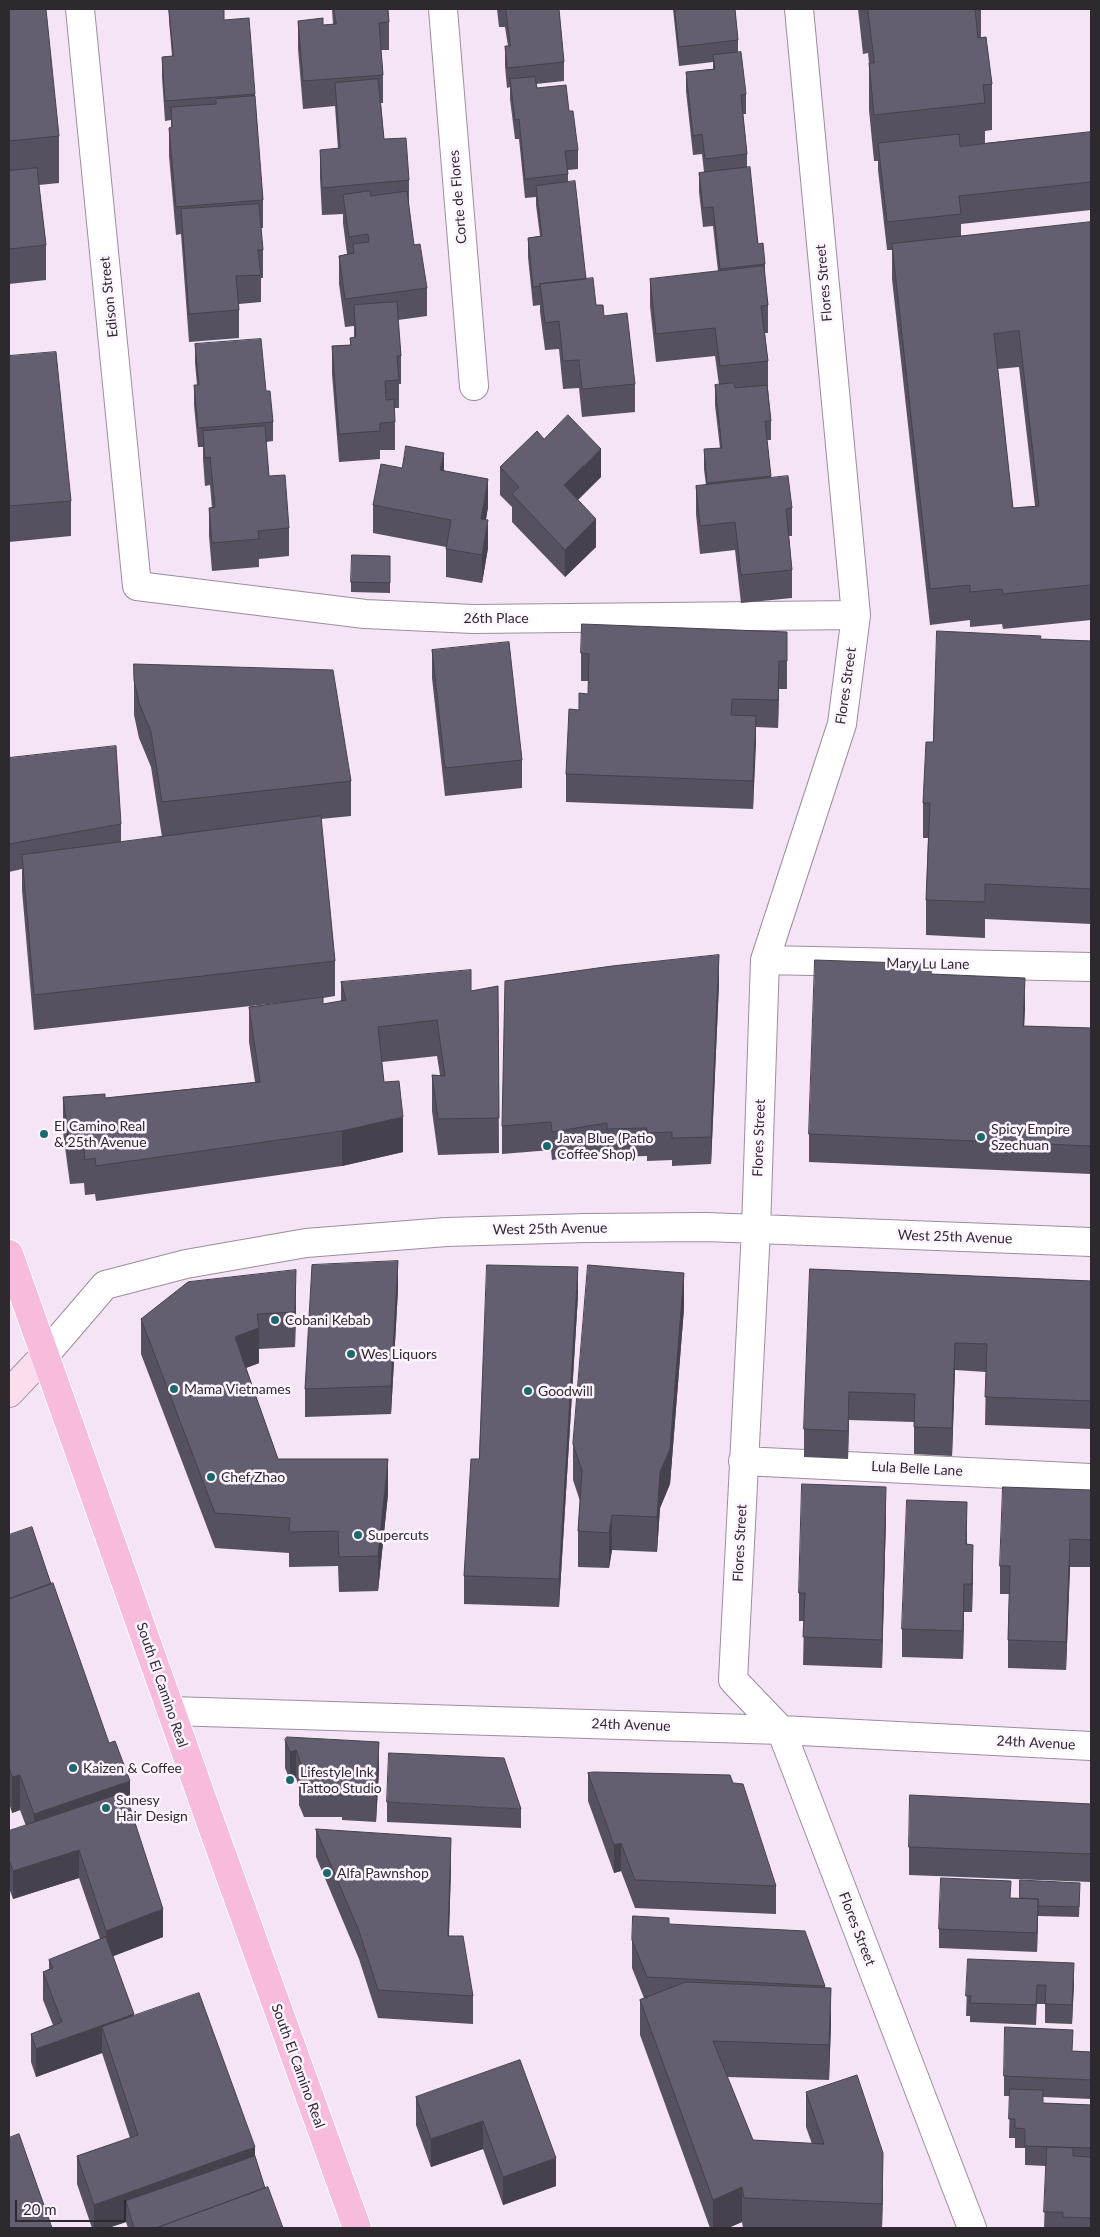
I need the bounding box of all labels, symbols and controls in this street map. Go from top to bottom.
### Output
street label: Corte de Flores [446,149,470,245]
street label: Flores Street [812,244,836,322]
street label: Edison Street [96,256,122,338]
street label: 26th Place [463,610,529,626]
street label: Flores Street [832,646,860,726]
street label: Mary Lu Lane [886,955,970,973]
street label: Flores Street [749,1099,769,1177]
place label: El Camino Real & 25th Avenue [54,1118,147,1150]
place label: Spicy Empire Szechuan [991,1121,1070,1154]
marker: El Camino Real & 25th Avenue [38,1128,50,1140]
place label: Java Blue (Patio Coffee Shop) [557,1130,653,1162]
marker: Spicy Empire Szechuan [975,1131,987,1143]
marker: Java Blue (Patio Coffee Shop) [541,1140,553,1152]
street label: West 25th Avenue [492,1220,608,1238]
street label: West 25th Avenue [897,1227,1013,1247]
place label: Cobani Kebab [285,1312,370,1328]
marker: Cobani Kebab [269,1314,281,1326]
place label: Wes Liquors [361,1346,437,1362]
marker: Wes Liquors [345,1348,357,1360]
place label: Mama Vietnames [184,1381,291,1397]
marker: Mama Vietnames [168,1383,180,1395]
place label: Goodwill [538,1383,593,1399]
marker: Goodwill [522,1385,534,1397]
street label: Lula Belle Lane [871,1458,963,1480]
place label: Chef Zhao [221,1469,285,1485]
marker: Chef Zhao [205,1471,217,1483]
street label: Flores Street [730,1504,750,1582]
place label: Supercuts [368,1527,429,1543]
marker: Supercuts [352,1529,364,1541]
street label: South El Camino Real [133,1620,191,1750]
street label: 24th Avenue [591,1715,671,1735]
street label: 24th Avenue [996,1733,1076,1753]
place label: Kaizen & Coffee [83,1760,182,1776]
marker: Kaizen & Coffee [67,1762,79,1774]
place label: Lifestyle Ink Tattoo Studio [300,1764,382,1796]
marker: Lifestyle Ink Tattoo Studio [284,1774,296,1786]
place label: Sunesy Hair Design [116,1792,188,1824]
marker: Sunesy Hair Design [100,1802,112,1814]
place label: Alfa Pawnshop [337,1865,429,1881]
marker: Alfa Pawnshop [321,1867,333,1879]
street label: Flores Street [835,1890,879,1968]
street label: South El Camino Real [268,2002,328,2130]
scale bar [18,2190,129,2222]
text: 20 m [23,2200,57,2218]

